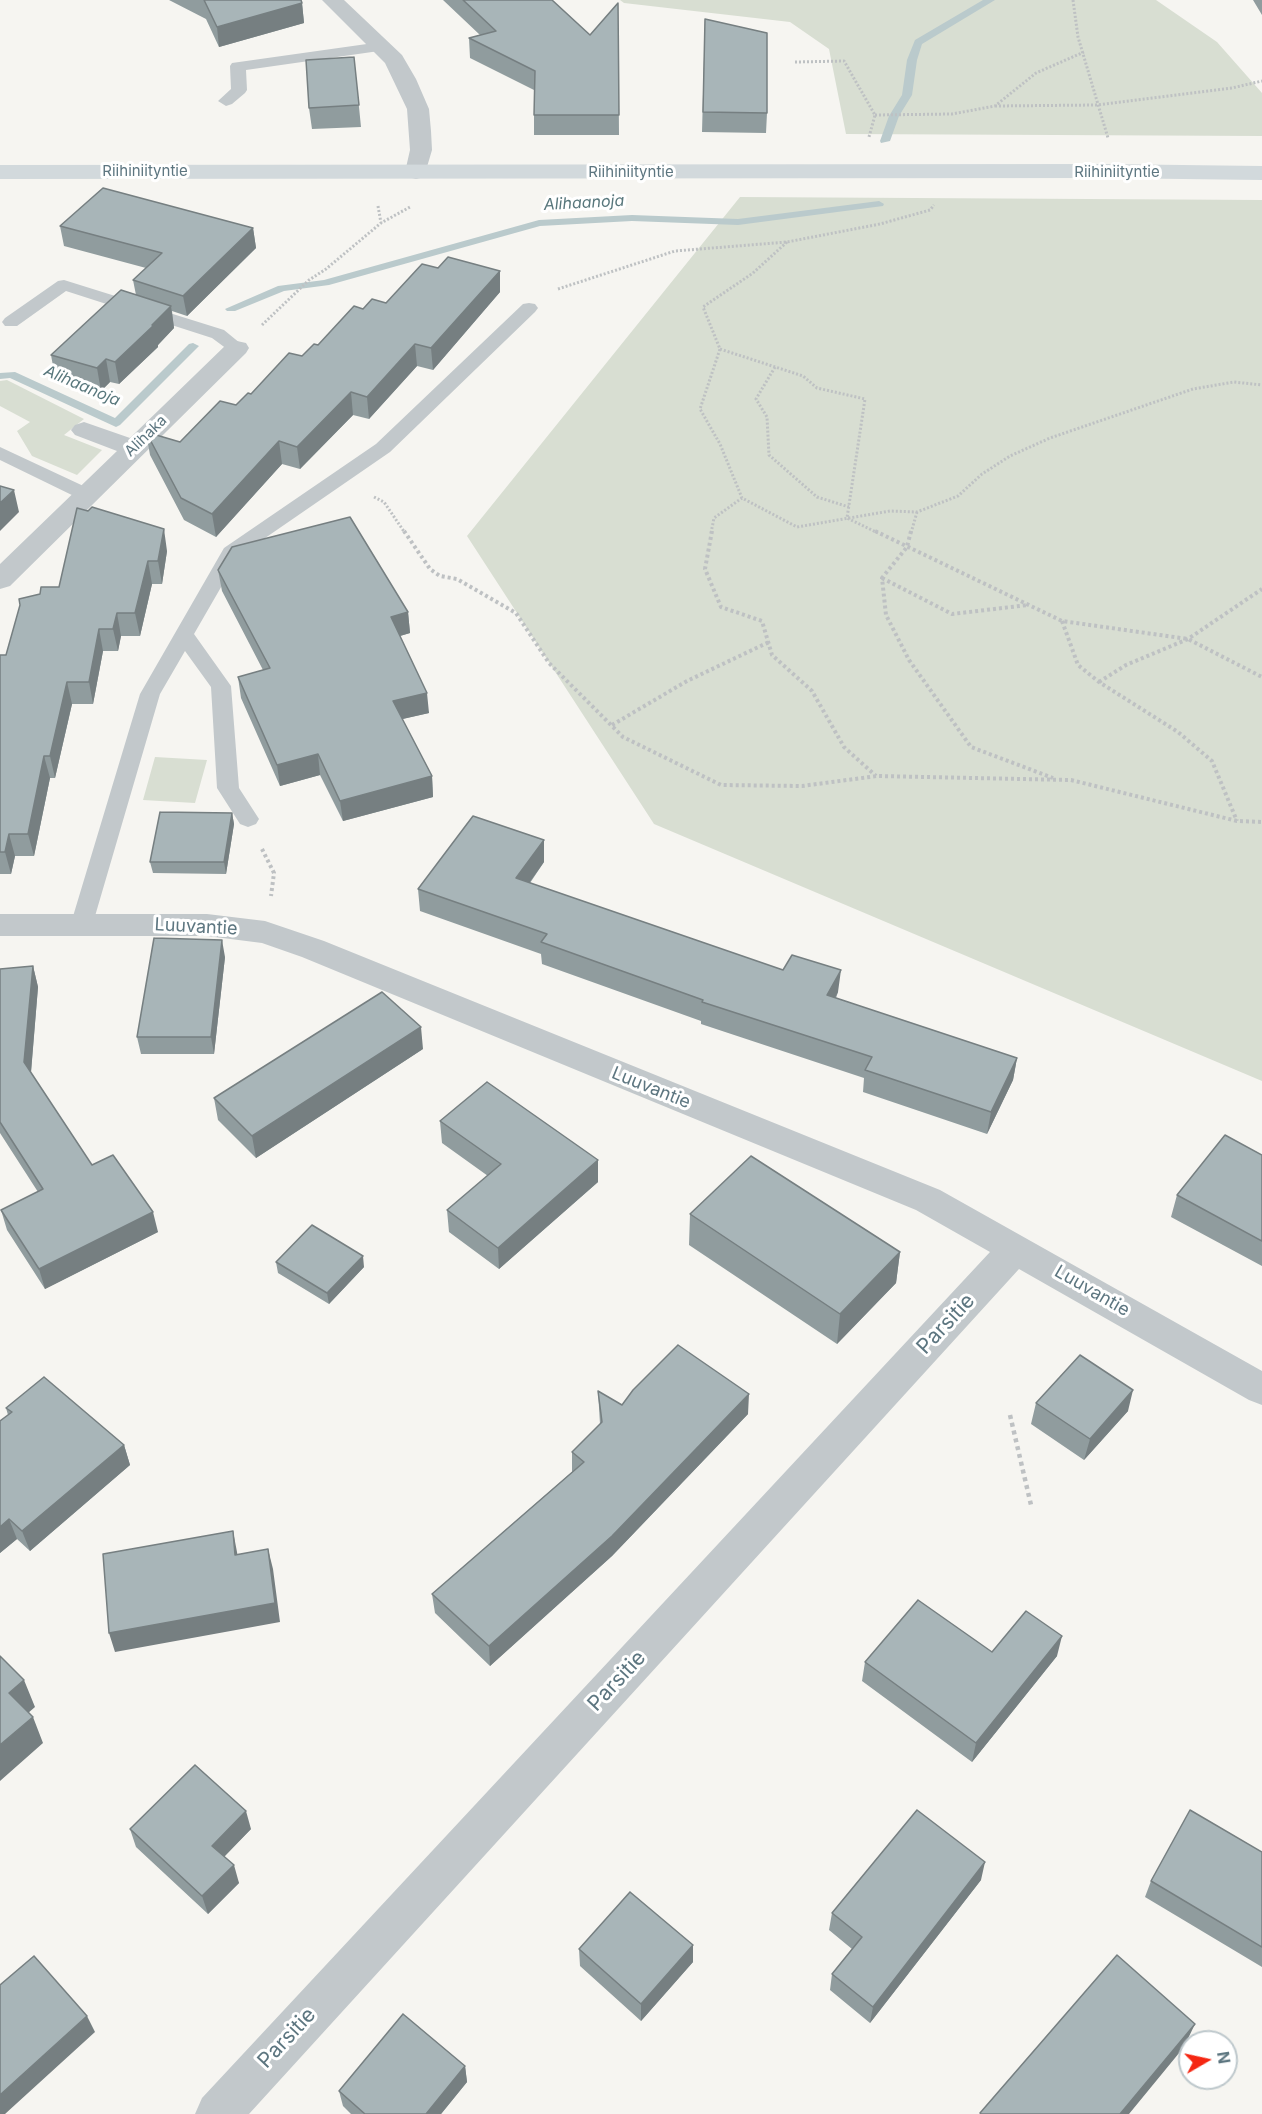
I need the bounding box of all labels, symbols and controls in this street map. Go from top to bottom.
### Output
street label: Riihiniityntie [102,162,188,180]
street label: Riihiniityntie [588,163,674,181]
street label: Riihiniityntie [1074,163,1160,181]
water label: Alihaanoja [543,191,625,215]
water label: Alihaanoja [41,361,123,411]
street label: Alihaka [121,412,171,460]
street label: Luuvantie [154,914,238,940]
street label: Luuvantie [608,1062,694,1114]
street label: Luuvantie [1051,1261,1133,1321]
street label: Parsitie [912,1289,980,1359]
street label: Parsitie [583,1646,651,1716]
street label: Parsitie [253,2003,321,2073]
north arrow [1178,2030,1238,2090]
text: N [1213,2050,1235,2065]

